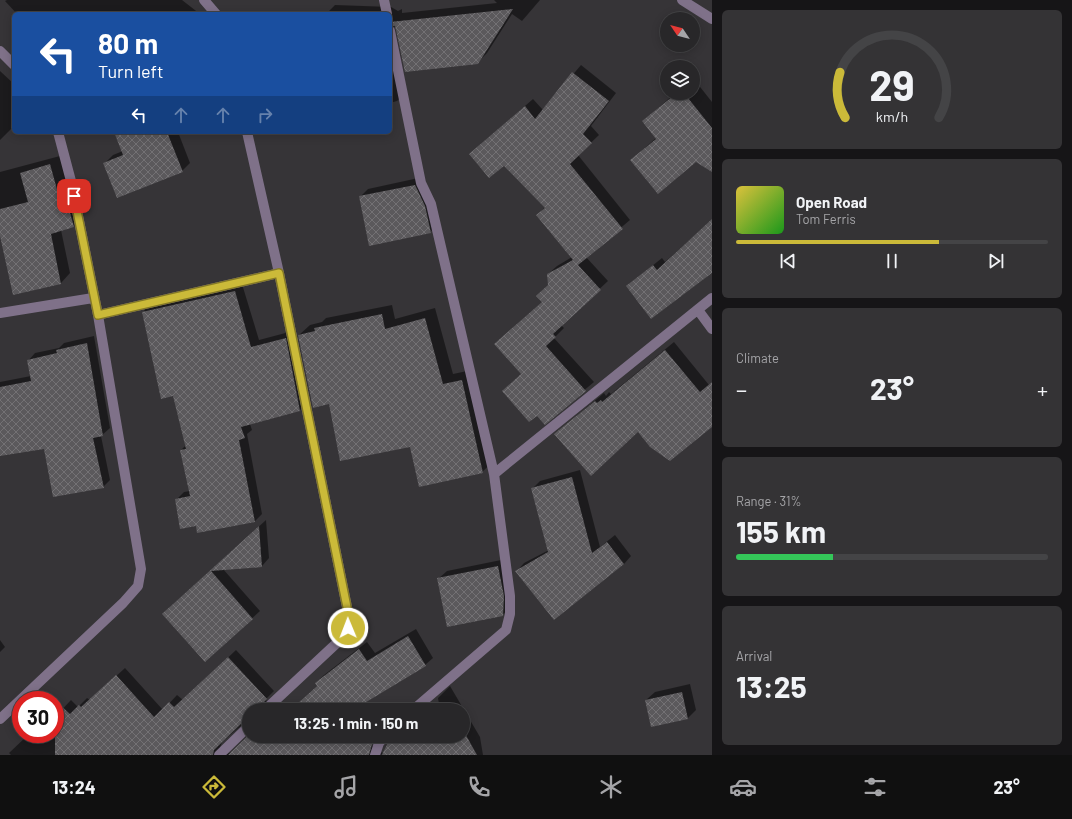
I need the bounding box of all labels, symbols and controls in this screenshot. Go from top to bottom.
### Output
north arrow [660,12,700,52]
map controls [660,12,700,100]
text: 80 m [98,26,158,60]
icon: left [32,28,84,80]
text: 29 [869,58,915,108]
text: Turn left [98,60,164,82]
button: layers [660,60,700,100]
icon: left [128,104,150,126]
icon: ahead [170,104,192,126]
icon: ahead [212,104,234,126]
icon: right [254,104,276,126]
text: km/h [876,107,908,124]
pin [57,179,91,213]
icon: arrive [63,185,85,207]
text: Open Road [796,193,867,211]
text: Tom Ferris [796,211,856,227]
icon: previous [777,250,799,272]
icon: pause [881,250,903,272]
icon: next [985,250,1007,272]
text: Climate [736,350,779,366]
text: 23° [870,370,914,406]
text: − [736,376,747,402]
text: + [1037,376,1048,402]
text: Range · 31% [736,493,802,509]
text: 155 km [736,513,826,549]
position arrow [327,607,369,649]
text: Arrival [736,648,772,664]
text: 13:25 [736,668,807,704]
speed limit sign: 30 [12,691,64,743]
text: 13:25 · 1 min · 150 m [294,714,418,732]
icon: directions [200,773,228,801]
icon: music [332,773,360,801]
icon: phone [465,773,493,801]
icon: climate [597,773,625,801]
icon: car [729,773,757,801]
icon: filters [861,773,889,801]
text: 13:24 [52,776,96,798]
text: 23° [994,776,1020,798]

